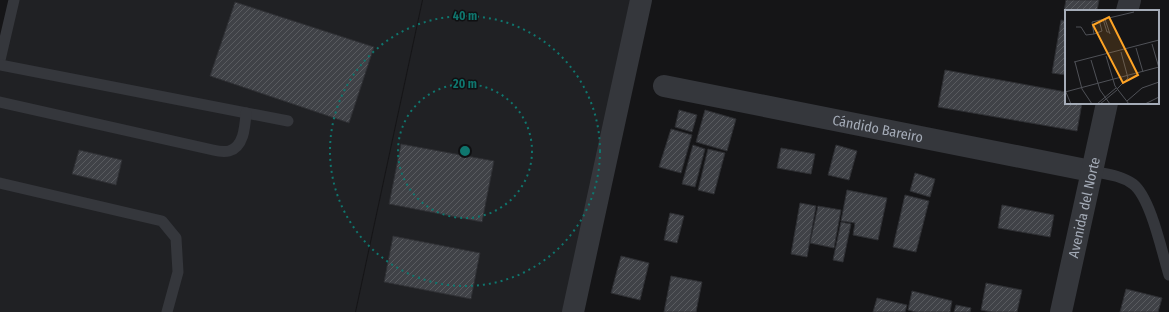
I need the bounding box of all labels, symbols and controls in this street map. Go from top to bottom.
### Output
text: 40 m [453,9,477,23]
inset map [1065,10,1159,104]
text: 20 m [452,77,477,91]
street label: Cándido Bareiro [831,112,924,146]
centre of rings [458,144,472,158]
street label: Avenida del Norte [1065,156,1104,260]

